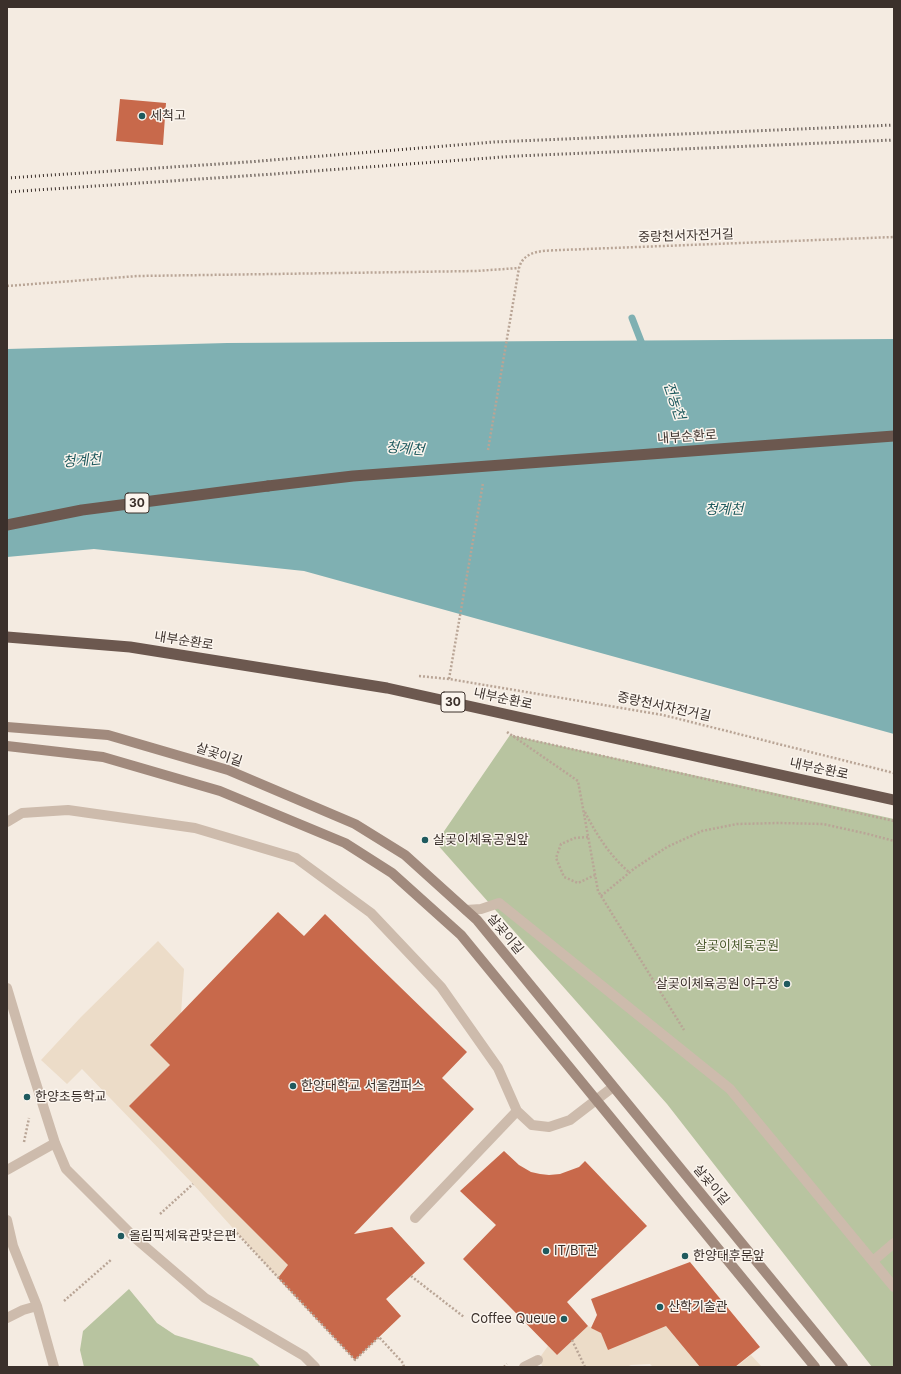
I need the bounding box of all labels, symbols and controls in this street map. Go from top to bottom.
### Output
place label: 세척고 [150,108,186,124]
marker: 세척고 [137,111,147,121]
street label: 중랑천서자전거길 [638,227,734,245]
water label: 전농천 [660,380,688,422]
street label: 내부순환로 [657,427,717,447]
water label: 청계천 [385,439,425,459]
water label: 청계천 [62,451,102,471]
road number: 30 [125,493,149,513]
water label: 청계천 [705,502,743,518]
street label: 내부순환로 [153,629,215,653]
street label: 내부순환로 [472,685,534,713]
street label: 중랑천서자전거길 [616,689,712,725]
road number: 30 [441,692,465,712]
street label: 살곶이길 [194,740,244,770]
street label: 내부순환로 [788,755,850,783]
place label: 살곶이체육공원앞 [433,832,529,848]
marker: 살곶이체육공원앞 [420,835,430,845]
street label: 살곶이길 [484,911,526,957]
park label: 살곶이체육공원 [695,938,779,954]
place label: 살곶이체육공원 야구장 [656,976,779,992]
marker: 살곶이체육공원 야구장 [782,979,792,989]
place label: 한양대학교 서울캠퍼스 [301,1078,424,1094]
marker: 한양대학교 서울캠퍼스 [288,1081,298,1091]
place label: 한양초등학교 [35,1089,107,1105]
marker: 한양초등학교 [22,1092,32,1102]
street label: 살곶이길 [690,1162,732,1208]
place label: 올림픽체육관맞은편 [129,1228,237,1244]
marker: 올림픽체육관맞은편 [116,1231,126,1241]
place label: IT/BT관 [554,1243,598,1259]
marker: IT/BT관 [541,1246,551,1256]
place label: 한양대후문앞 [693,1248,765,1264]
marker: 한양대후문앞 [680,1251,690,1261]
place label: 산학기술관 [668,1299,728,1315]
marker: 산학기술관 [655,1302,665,1312]
place label: Coffee Queue [471,1311,556,1327]
marker: Coffee Queue [559,1314,569,1324]

